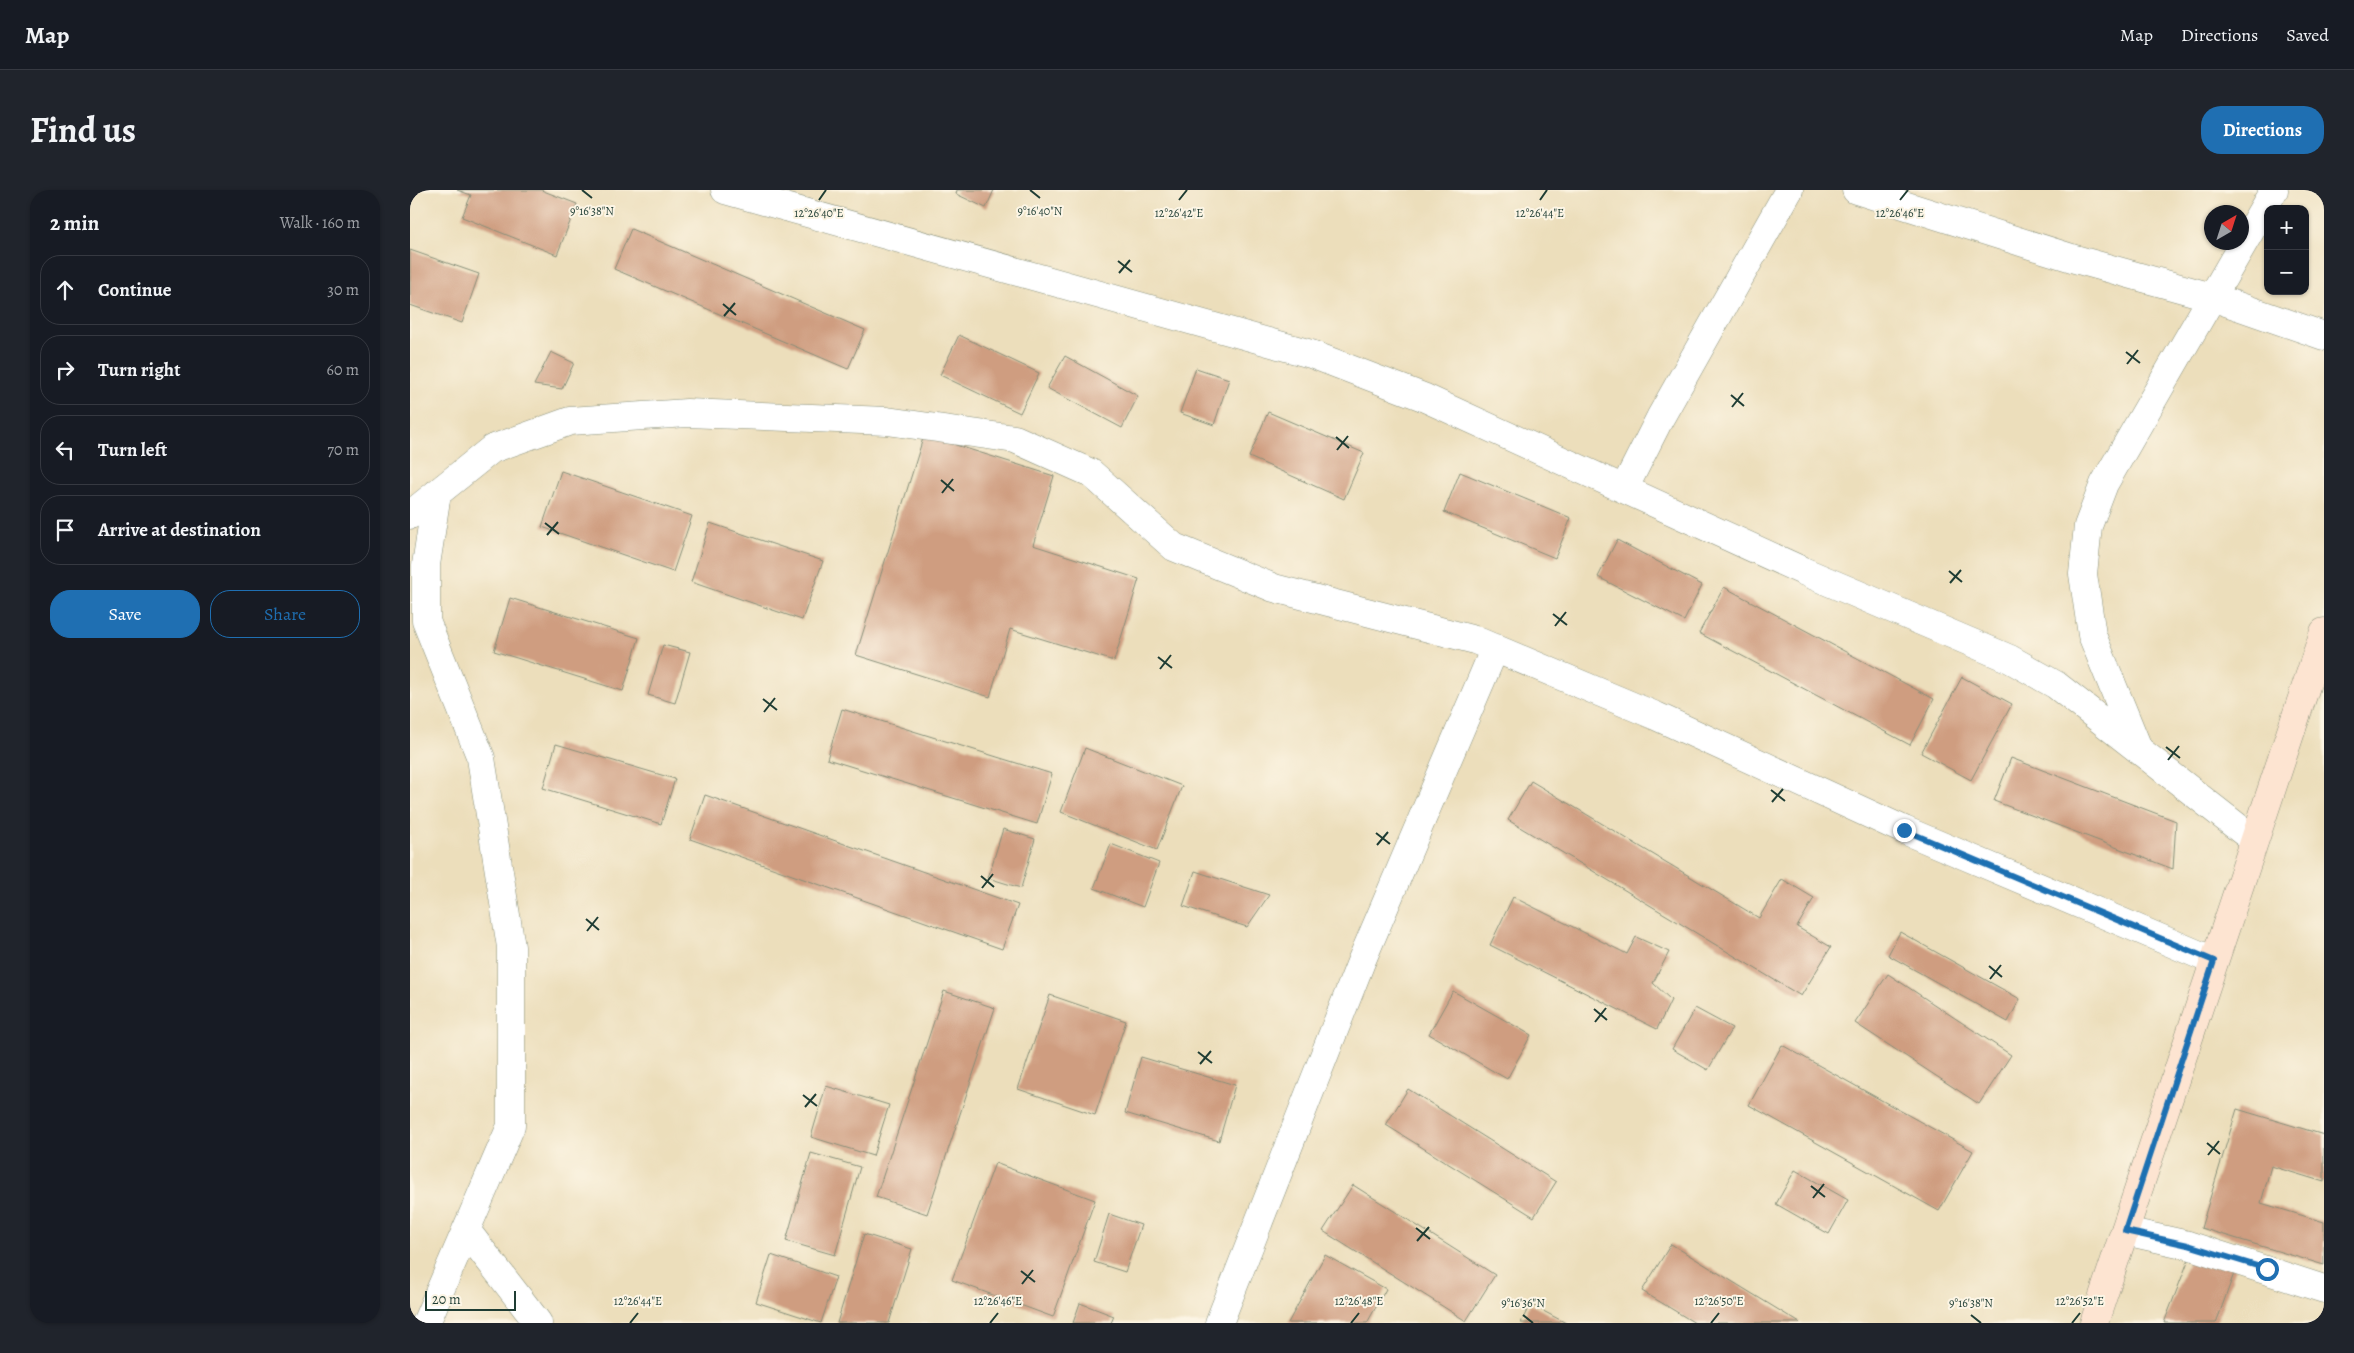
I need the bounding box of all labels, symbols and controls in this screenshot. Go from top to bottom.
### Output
text: Map [25,19,69,51]
text: Map [2120,23,2153,47]
text: Directions [2181,23,2258,47]
text: Saved [2286,23,2329,47]
text: Find us [30,106,136,154]
button: Directions [2201,106,2324,154]
text: 9°16'38"N [570,203,614,219]
text: 9°16'40"N [1018,203,1063,219]
text: 12°26'40"E [794,205,844,221]
text: 12°26'42"E [1155,205,1203,221]
text: 12°26'44"E [1516,205,1564,221]
text: 12°26'46"E [1876,205,1924,221]
north arrow [2204,205,2249,250]
map controls [2264,205,2309,295]
button: + [2264,205,2309,250]
text: 2 min [50,209,99,237]
text: Walk · 160 m [280,212,360,234]
button: − [2264,250,2309,295]
icon: ahead [51,276,79,304]
text: Continue [98,277,172,303]
text: 30 m [327,279,359,301]
icon: right [51,356,79,384]
text: Turn right [98,357,180,383]
text: 60 m [327,359,359,381]
icon: left [51,436,79,464]
text: Turn left [98,437,167,463]
text: 70 m [327,439,359,461]
icon: arrive [51,516,79,544]
text: Arrive at destination [98,517,261,543]
button: Save [50,590,200,638]
button: Share [210,590,360,638]
route end [1893,819,1916,842]
route start [2256,1258,2279,1281]
scale bar [425,1288,516,1311]
text: 20 m [432,1290,461,1309]
text: 12°26'44"E [614,1293,662,1309]
text: 12°26'46"E [974,1293,1022,1309]
text: 12°26'48"E [1335,1293,1383,1309]
text: 12°26'50"E [1694,1293,1744,1309]
text: 12°26'52"E [2056,1293,2104,1309]
text: 9°16'36"N [1501,1295,1545,1311]
text: 9°16'38"N [1949,1295,1993,1311]

